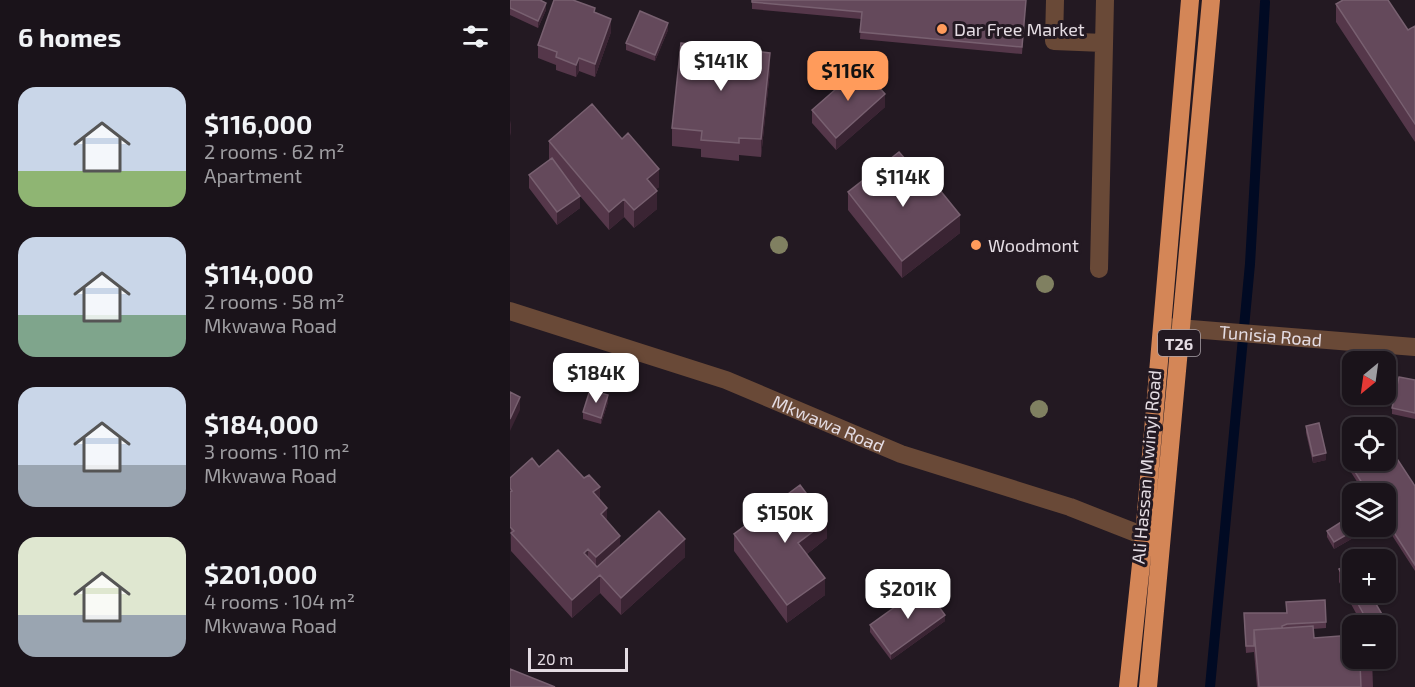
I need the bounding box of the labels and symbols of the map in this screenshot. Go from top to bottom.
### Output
place label: Dar Free Market [954,18,1085,40]
marker: Dar Free Market [935,22,949,36]
pin: $141K [679,41,763,92]
pin: $116K [806,51,890,102]
pin: $114K [861,157,945,208]
place label: Woodmont [988,234,1079,256]
marker: Woodmont [969,238,983,252]
street label: Tunisia Road [1218,320,1323,350]
road number: T26 [1158,330,1200,356]
north arrow [1342,351,1396,405]
pin: $184K [554,353,638,404]
street label: Ali Hassan Mwinyi Road [1127,369,1165,565]
street label: Mkwawa Road [769,390,888,457]
pin: $150K [743,493,827,544]
pin: $201K [866,569,950,620]
scale bar [528,645,628,672]

